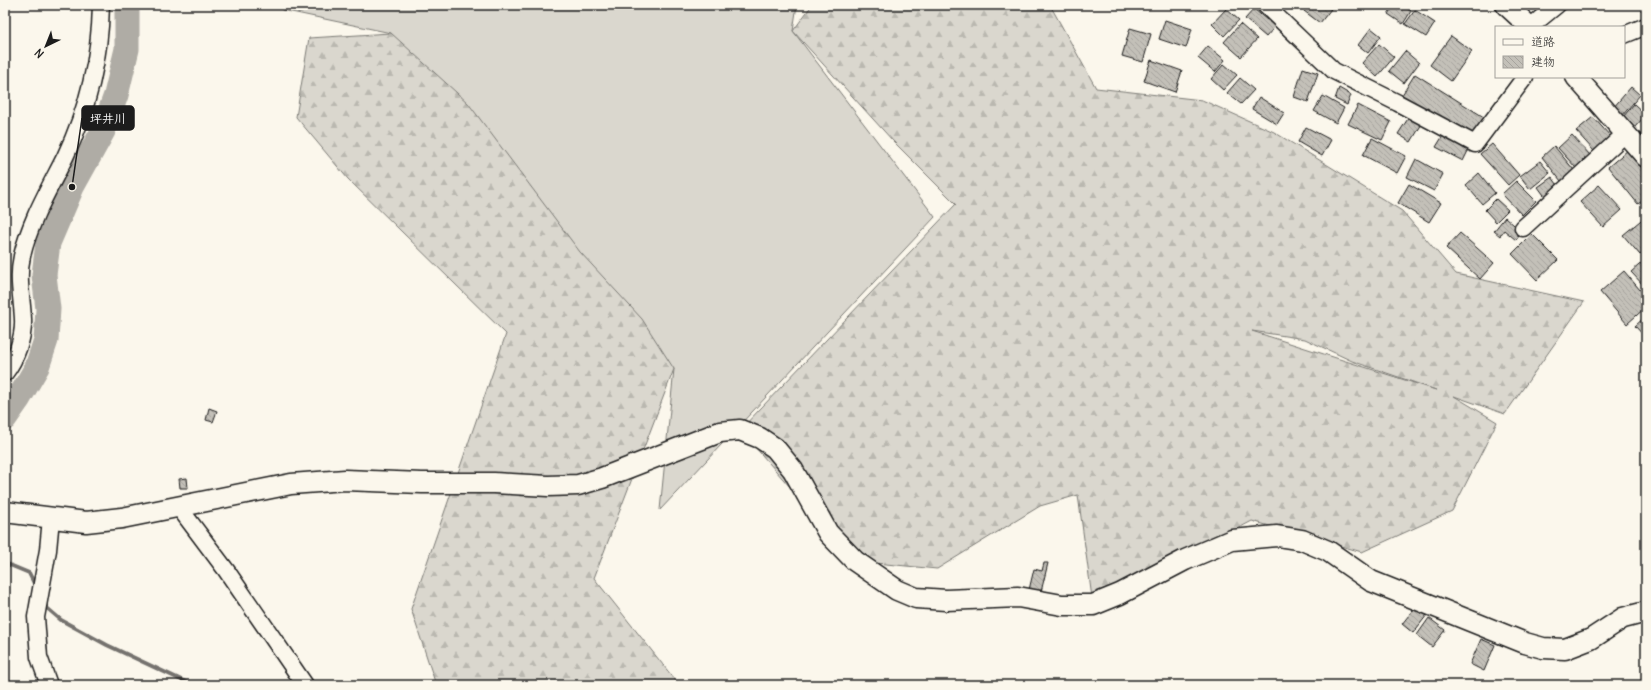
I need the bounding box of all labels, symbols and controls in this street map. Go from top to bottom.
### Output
north arrow [26,26,66,66]
legend [1495,26,1625,78]
text: 道路 [1531,34,1555,49]
text: N [32,46,47,61]
text: 建物 [1531,54,1555,69]
callout: 坪井川 [82,106,134,130]
text: 坪井川 [90,111,126,126]

